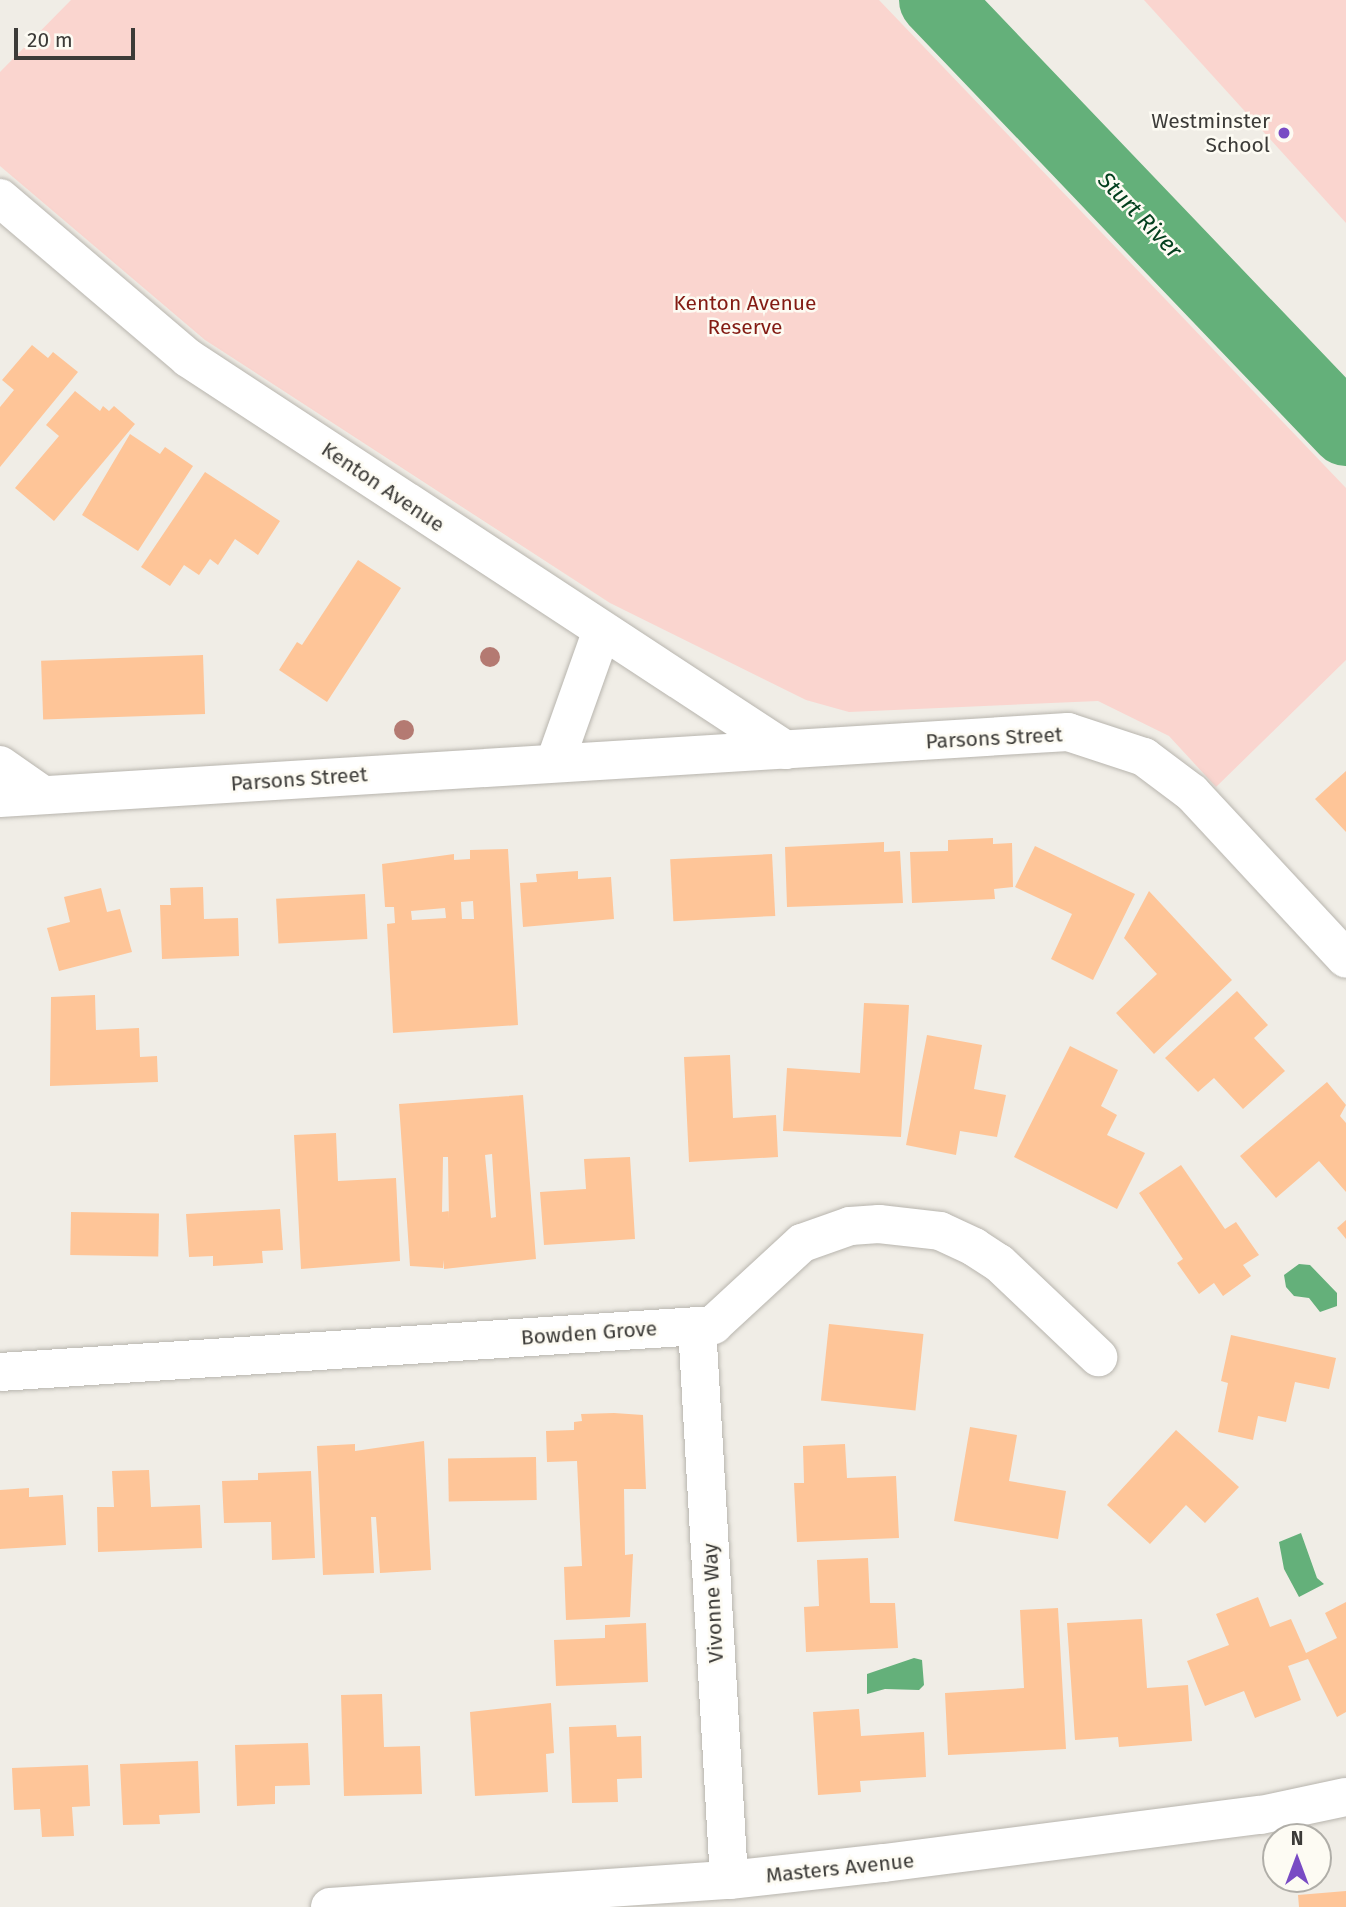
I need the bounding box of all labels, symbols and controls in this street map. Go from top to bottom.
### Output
scale bar [18,14,138,58]
text: 20 m [27,27,73,53]
place label: Westminster School [1151,108,1270,158]
marker: Westminster School [1276,125,1292,141]
water label: Sturt River [1092,166,1188,264]
park label: Kenton Avenue Reserve [674,290,816,340]
street label: Kenton Avenue [317,437,449,537]
street label: Parsons Street [925,722,1063,754]
street label: Parsons Street [230,762,368,796]
street label: Bowden Grove [520,1316,658,1350]
street label: Vivonne Way [697,1542,729,1664]
north arrow [1262,1823,1332,1893]
text: N [1291,1827,1303,1850]
street label: Masters Avenue [765,1848,915,1888]

